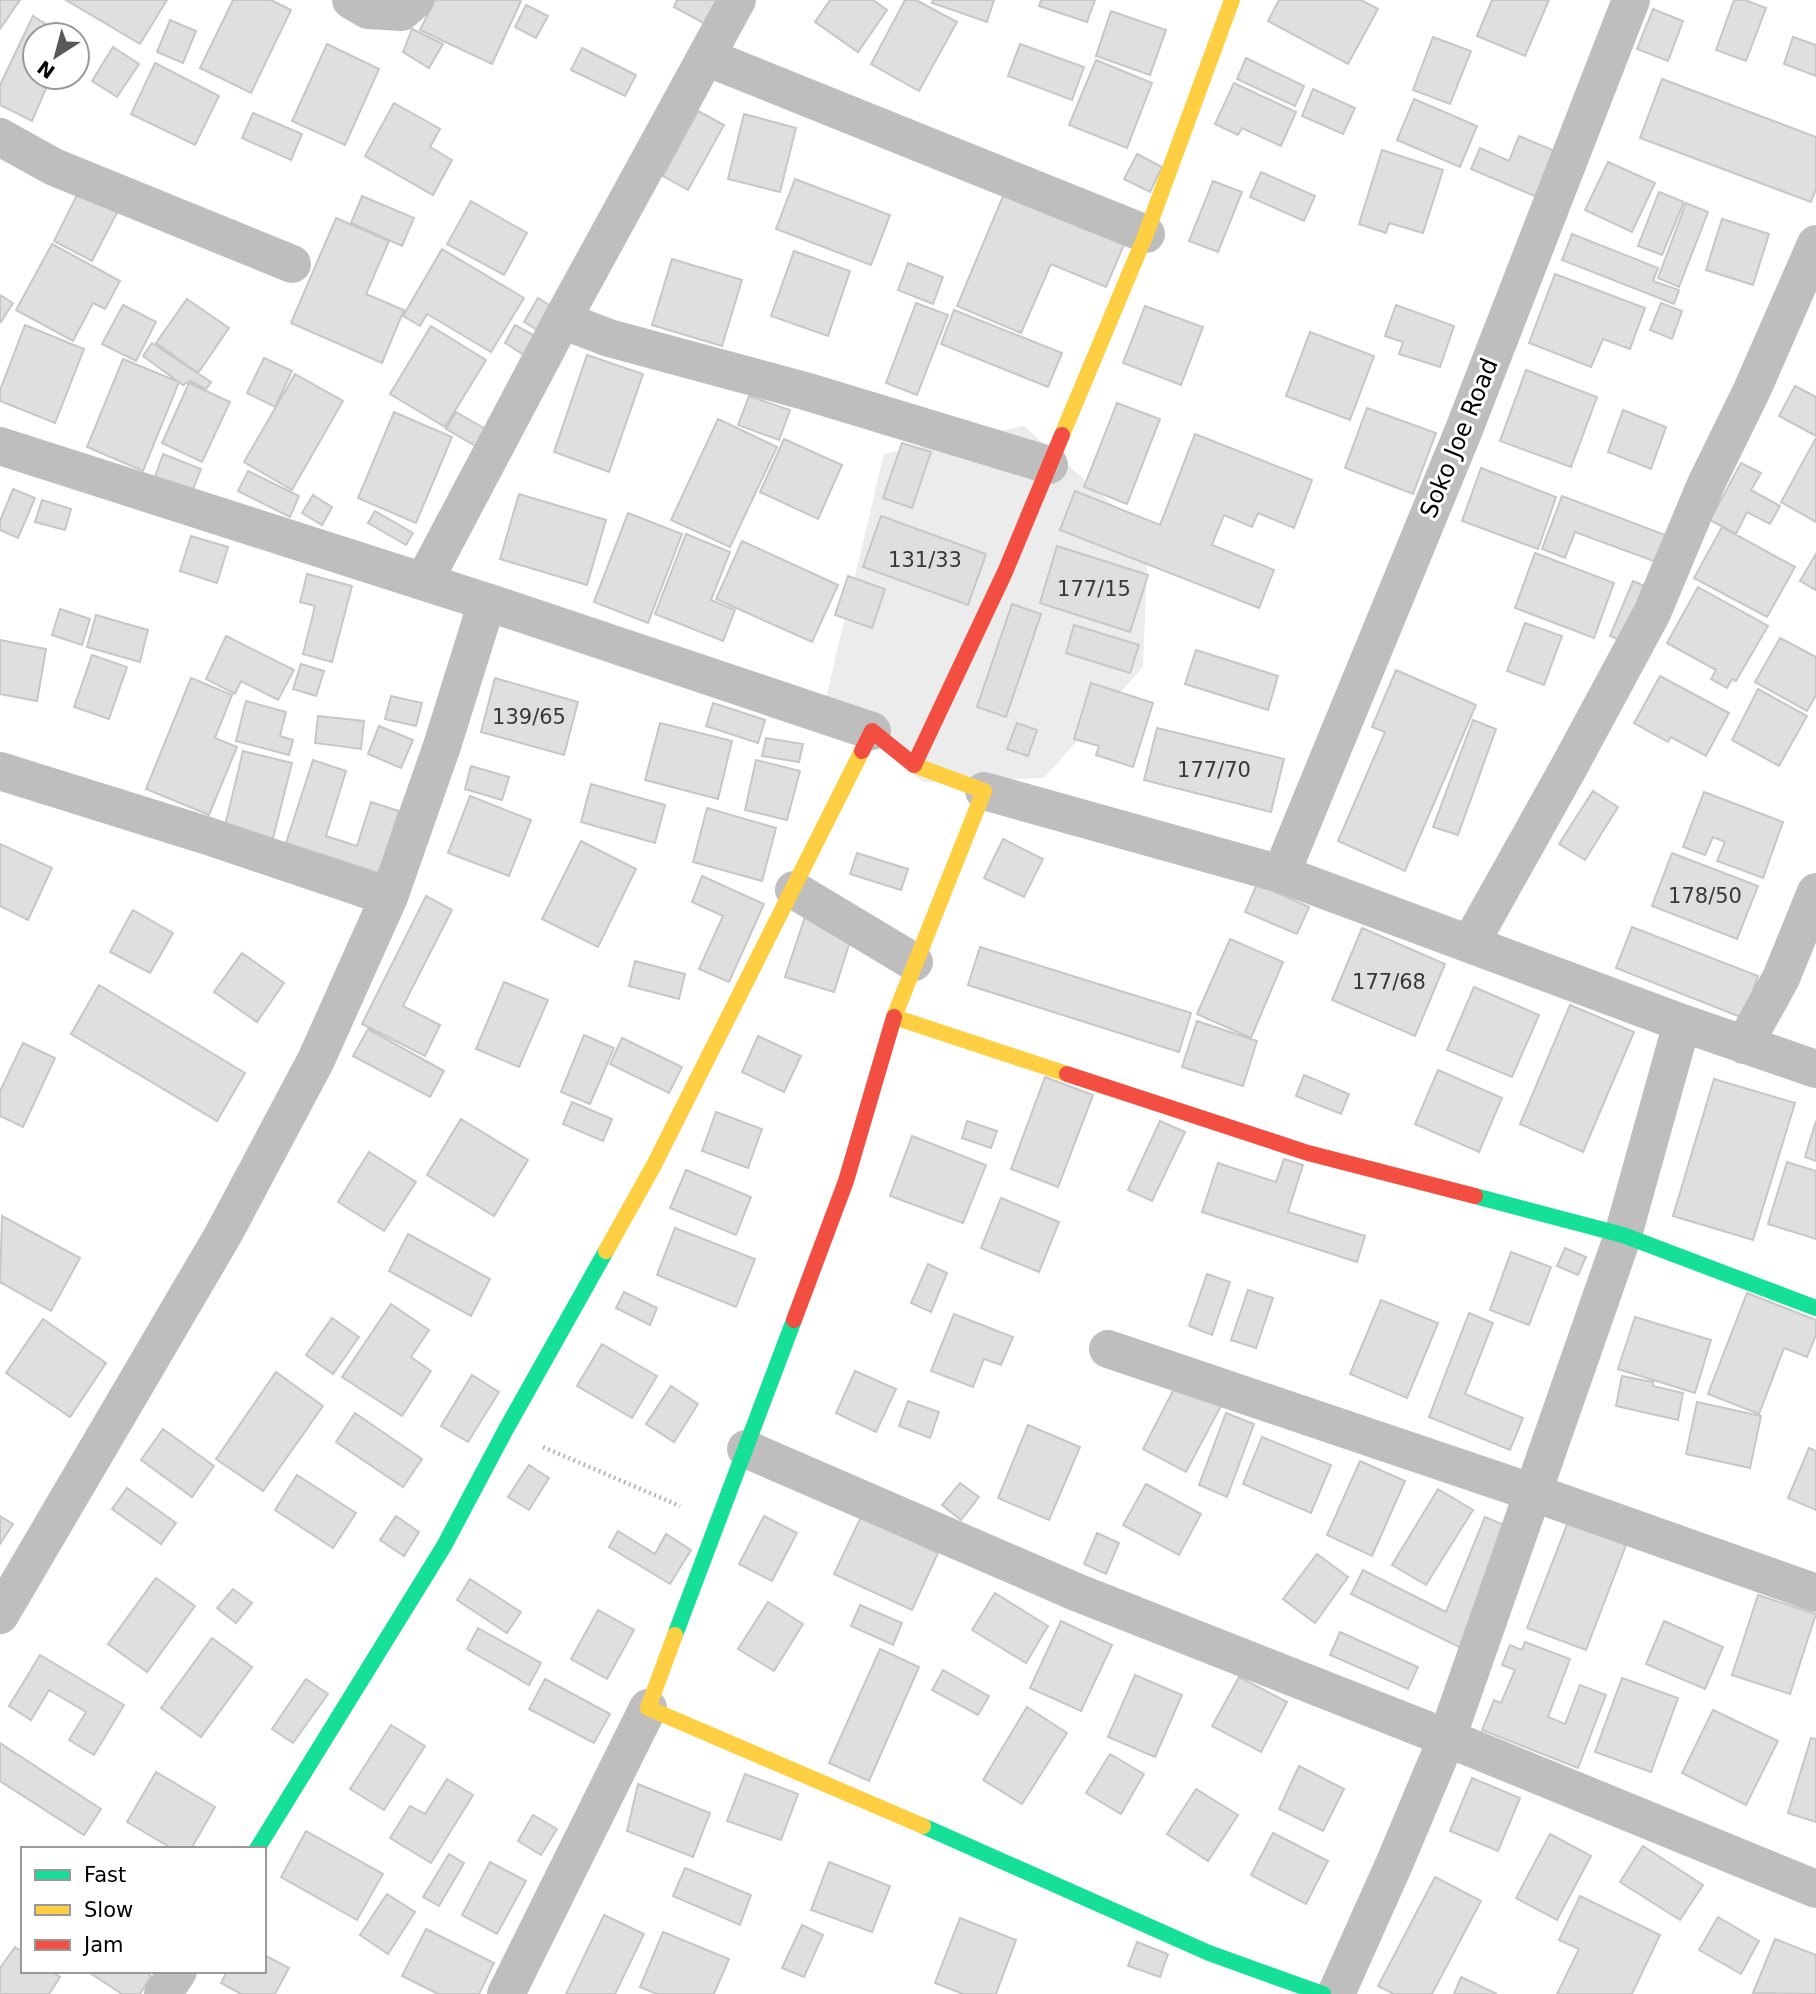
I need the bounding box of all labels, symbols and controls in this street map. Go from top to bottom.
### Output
north arrow [21,21,91,91]
text: N [33,56,59,83]
street label: Soko Joe Road [1414,354,1504,522]
house number: 131/33 [888,548,962,572]
house number: 177/15 [1057,577,1131,601]
house number: 139/65 [492,705,566,729]
house number: 177/70 [1177,758,1251,782]
house number: 178/50 [1668,884,1742,908]
house number: 177/68 [1352,970,1426,994]
legend [21,1847,266,1973]
text: Fast [84,1863,126,1887]
text: Slow [84,1898,133,1922]
text: Jam [82,1933,124,1957]

